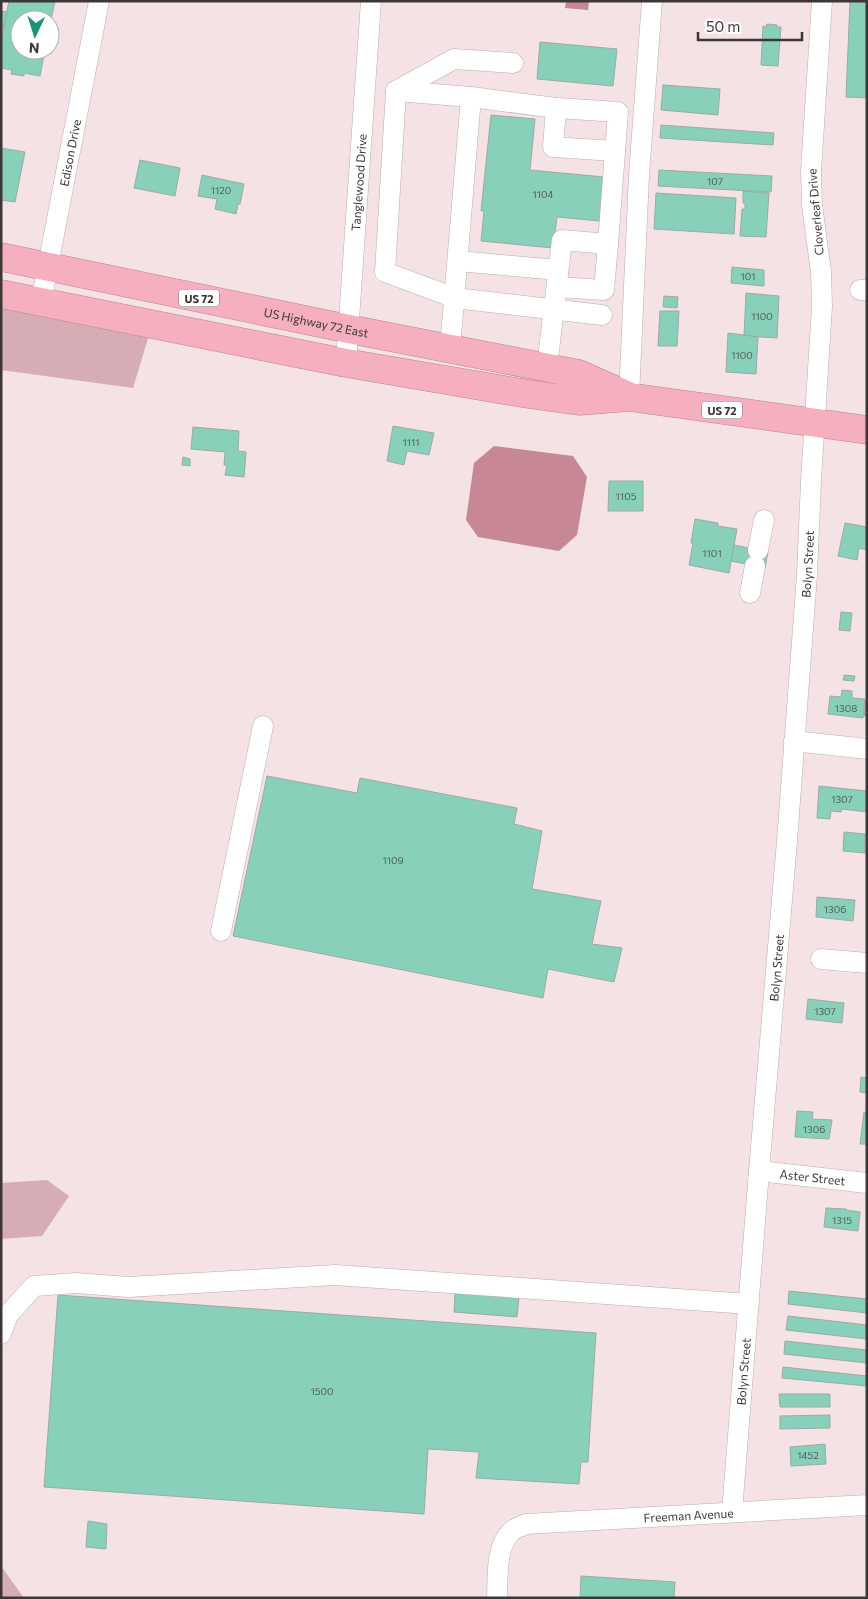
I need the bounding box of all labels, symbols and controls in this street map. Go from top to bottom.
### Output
north arrow [10,10,60,60]
scale bar [698,10,802,42]
text: 50 m [706,17,740,35]
text: N [28,40,40,57]
street label: Edison Drive [56,118,83,187]
street label: Tanglewood Drive [348,133,369,232]
street label: Cloverleaf Drive [804,168,826,256]
house number: 107 [707,175,723,187]
house number: 1120 [211,184,231,196]
house number: 1104 [532,188,554,200]
house number: 101 [740,270,756,282]
road number: US 72 [179,290,219,306]
street label: US Highway 72 East [263,305,370,340]
house number: 1100 [751,310,773,322]
house number: 1100 [731,349,753,361]
road number: US 72 [702,402,742,418]
house number: 1111 [402,436,420,448]
house number: 1105 [616,490,637,502]
street label: Bolyn Street [798,530,816,598]
house number: 1101 [702,547,722,559]
house number: 1308 [835,702,857,714]
house number: 1307 [831,793,853,805]
house number: 1109 [382,854,404,866]
house number: 1306 [824,903,846,915]
street label: Bolyn Street [766,934,786,1002]
house number: 1307 [814,1005,836,1017]
house number: 1306 [803,1123,825,1135]
street label: Aster Street [779,1166,846,1188]
house number: 1315 [832,1214,852,1226]
street label: Bolyn Street [733,1337,753,1406]
house number: 1500 [310,1385,334,1397]
house number: 1452 [797,1449,819,1461]
street label: Freeman Avenue [643,1505,734,1524]

